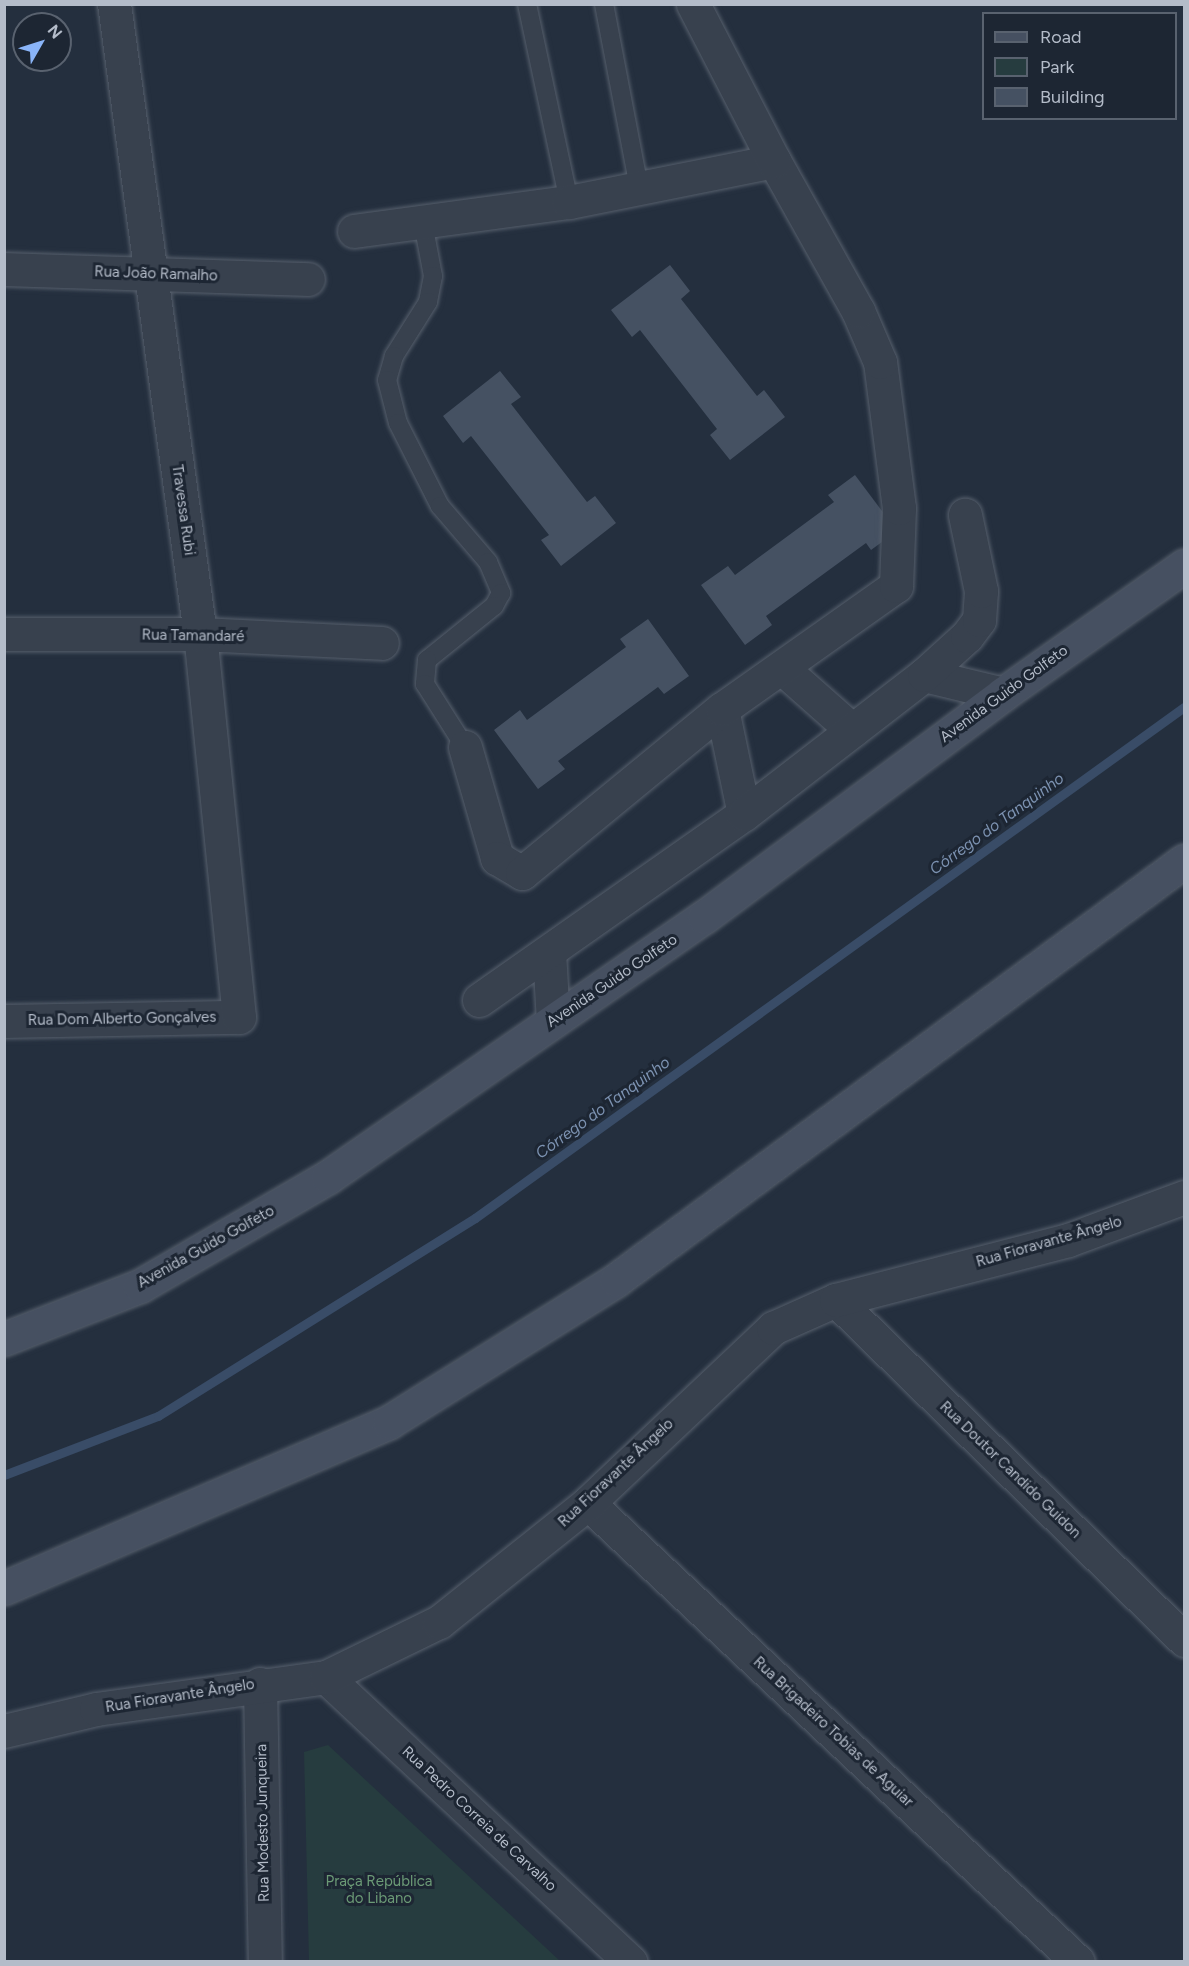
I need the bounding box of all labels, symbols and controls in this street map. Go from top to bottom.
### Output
north arrow [12,12,72,72]
legend [982,12,1177,120]
text: N [44,21,66,42]
text: Road [1040,26,1081,48]
text: Park [1040,56,1074,78]
text: Building [1040,86,1105,108]
street label: Rua João Ramalho [94,263,218,285]
street label: Travessa Rubi [168,464,198,556]
street label: Rua Tamandaré [142,626,244,646]
street label: Avenida Guido Golfeto [937,642,1071,746]
water label: Córrego do Tanquinho [926,769,1068,879]
street label: Avenida Guido Golfeto [543,931,681,1031]
street label: Rua Dom Alberto Gonçalves [28,1008,216,1030]
water label: Córrego do Tanquinho [532,1053,674,1163]
street label: Avenida Guido Golfeto [134,1202,278,1292]
street label: Rua Fioravante Ângelo [974,1213,1124,1271]
street label: Rua Doutor Candido Guidon [936,1398,1084,1542]
street label: Rua Fioravante Ângelo [555,1415,677,1531]
street label: Rua Brigadeiro Tobias de Aguiar [749,1653,917,1811]
street label: Rua Fioravante Ângelo [104,1675,256,1717]
street label: Rua Pedro Correia de Carvalho [398,1743,560,1895]
street label: Rua Modesto Junqueira [253,1744,273,1902]
park label: Praça República do Libano [326,1872,432,1907]

